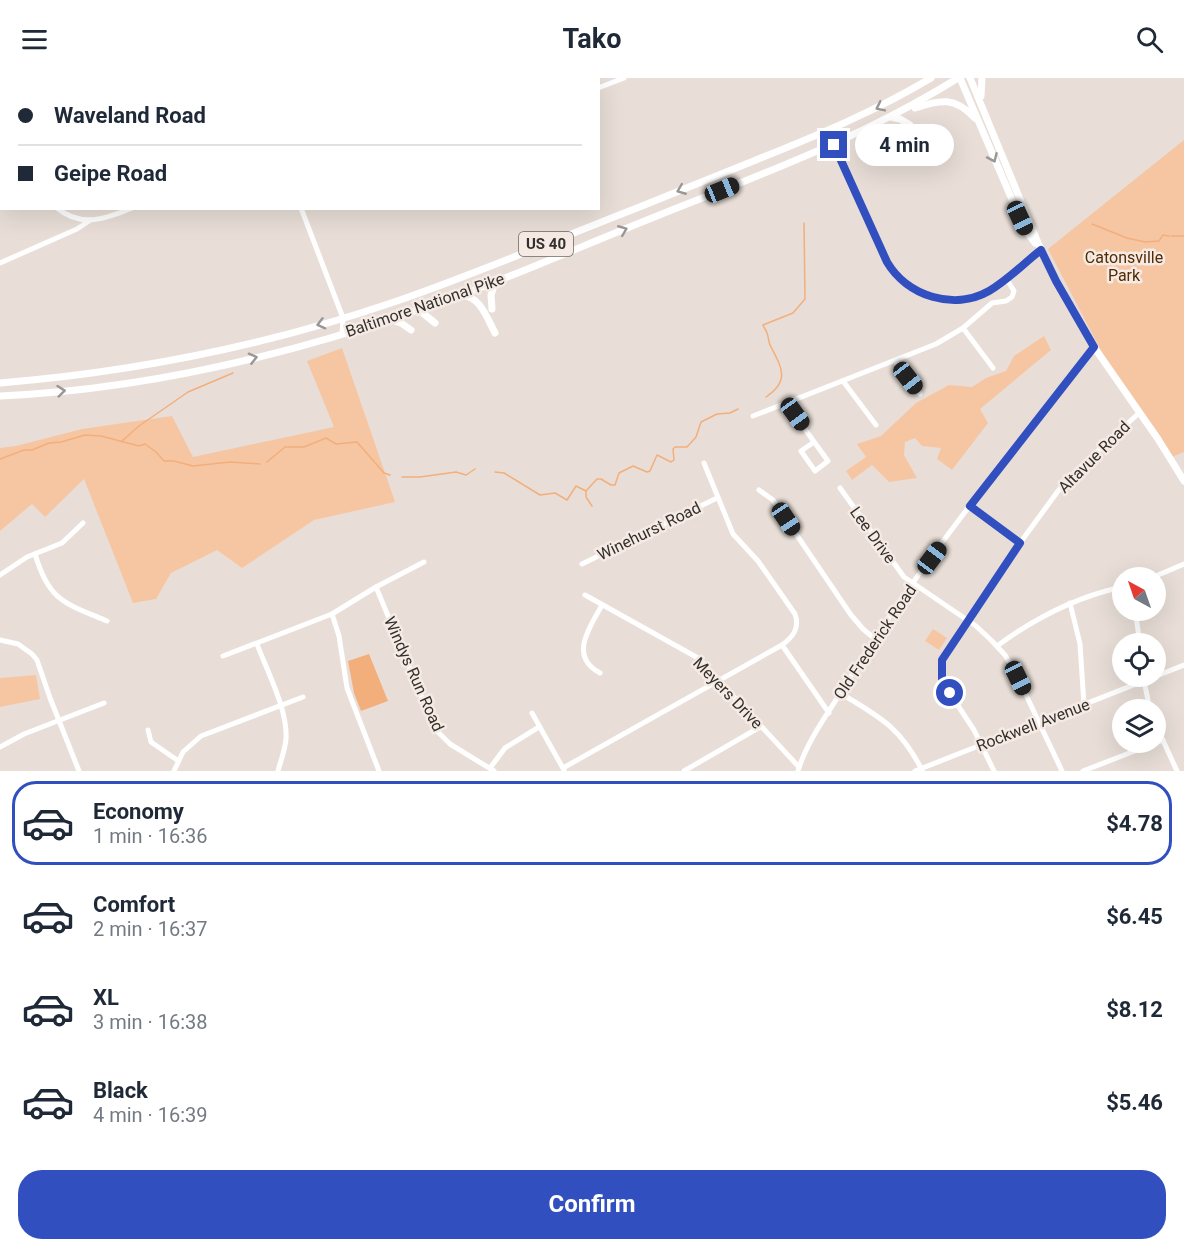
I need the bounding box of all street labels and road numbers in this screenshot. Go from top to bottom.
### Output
road number: US 40 [519,232,573,256]
street label: Baltimore National Pike [343,269,507,341]
street label: Altavue Road [1054,417,1134,497]
street label: Winehurst Road [594,498,704,564]
street label: Lee Drive [846,503,900,567]
street label: Old Frederick Road [830,581,920,703]
street label: Windys Run Road [380,614,448,734]
street label: Meyers Drive [689,653,767,733]
street label: Rockwell Avenue [974,695,1092,755]

